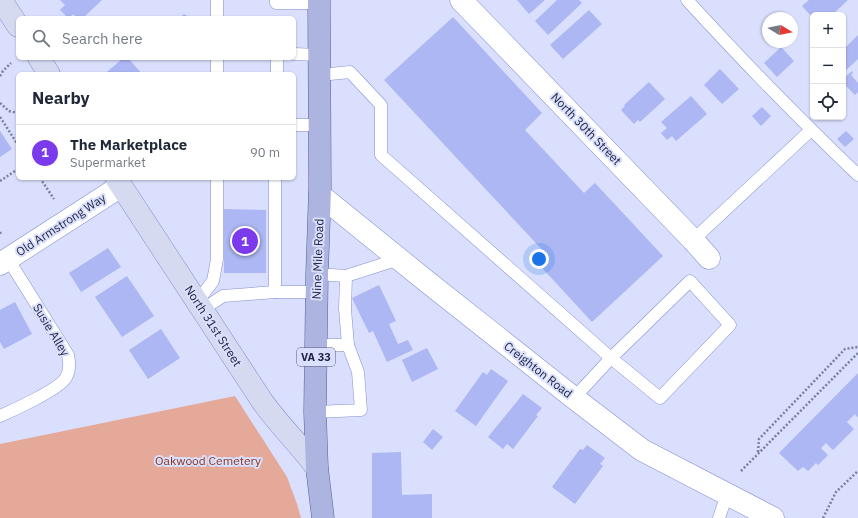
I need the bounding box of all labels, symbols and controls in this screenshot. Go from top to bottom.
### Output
north arrow [762,12,798,48]
map controls [810,12,846,120]
button: + [810,12,846,48]
search box [16,16,296,60]
icon: search [30,27,52,49]
text: Search here [62,29,142,48]
button: − [810,48,846,84]
button: locate [810,84,846,120]
text: Nearby [32,87,90,109]
street label: North 30th Street [548,89,625,168]
text: The Marketplace [70,135,187,154]
text: 1 [41,144,49,161]
text: 90 m [250,144,280,161]
text: Supermarket [70,154,146,171]
street label: Old Armstrong Way [13,190,108,259]
street label: Nine Mile Road [309,218,326,300]
pin: 1 [232,226,258,256]
your location [529,249,549,269]
street label: North 31st Street [182,282,245,369]
street label: Susie Alley [30,301,73,359]
street label: Creighton Road [501,338,575,401]
road number: VA 33 [297,348,335,366]
park label: Oakwood Cemetery [155,453,261,468]

